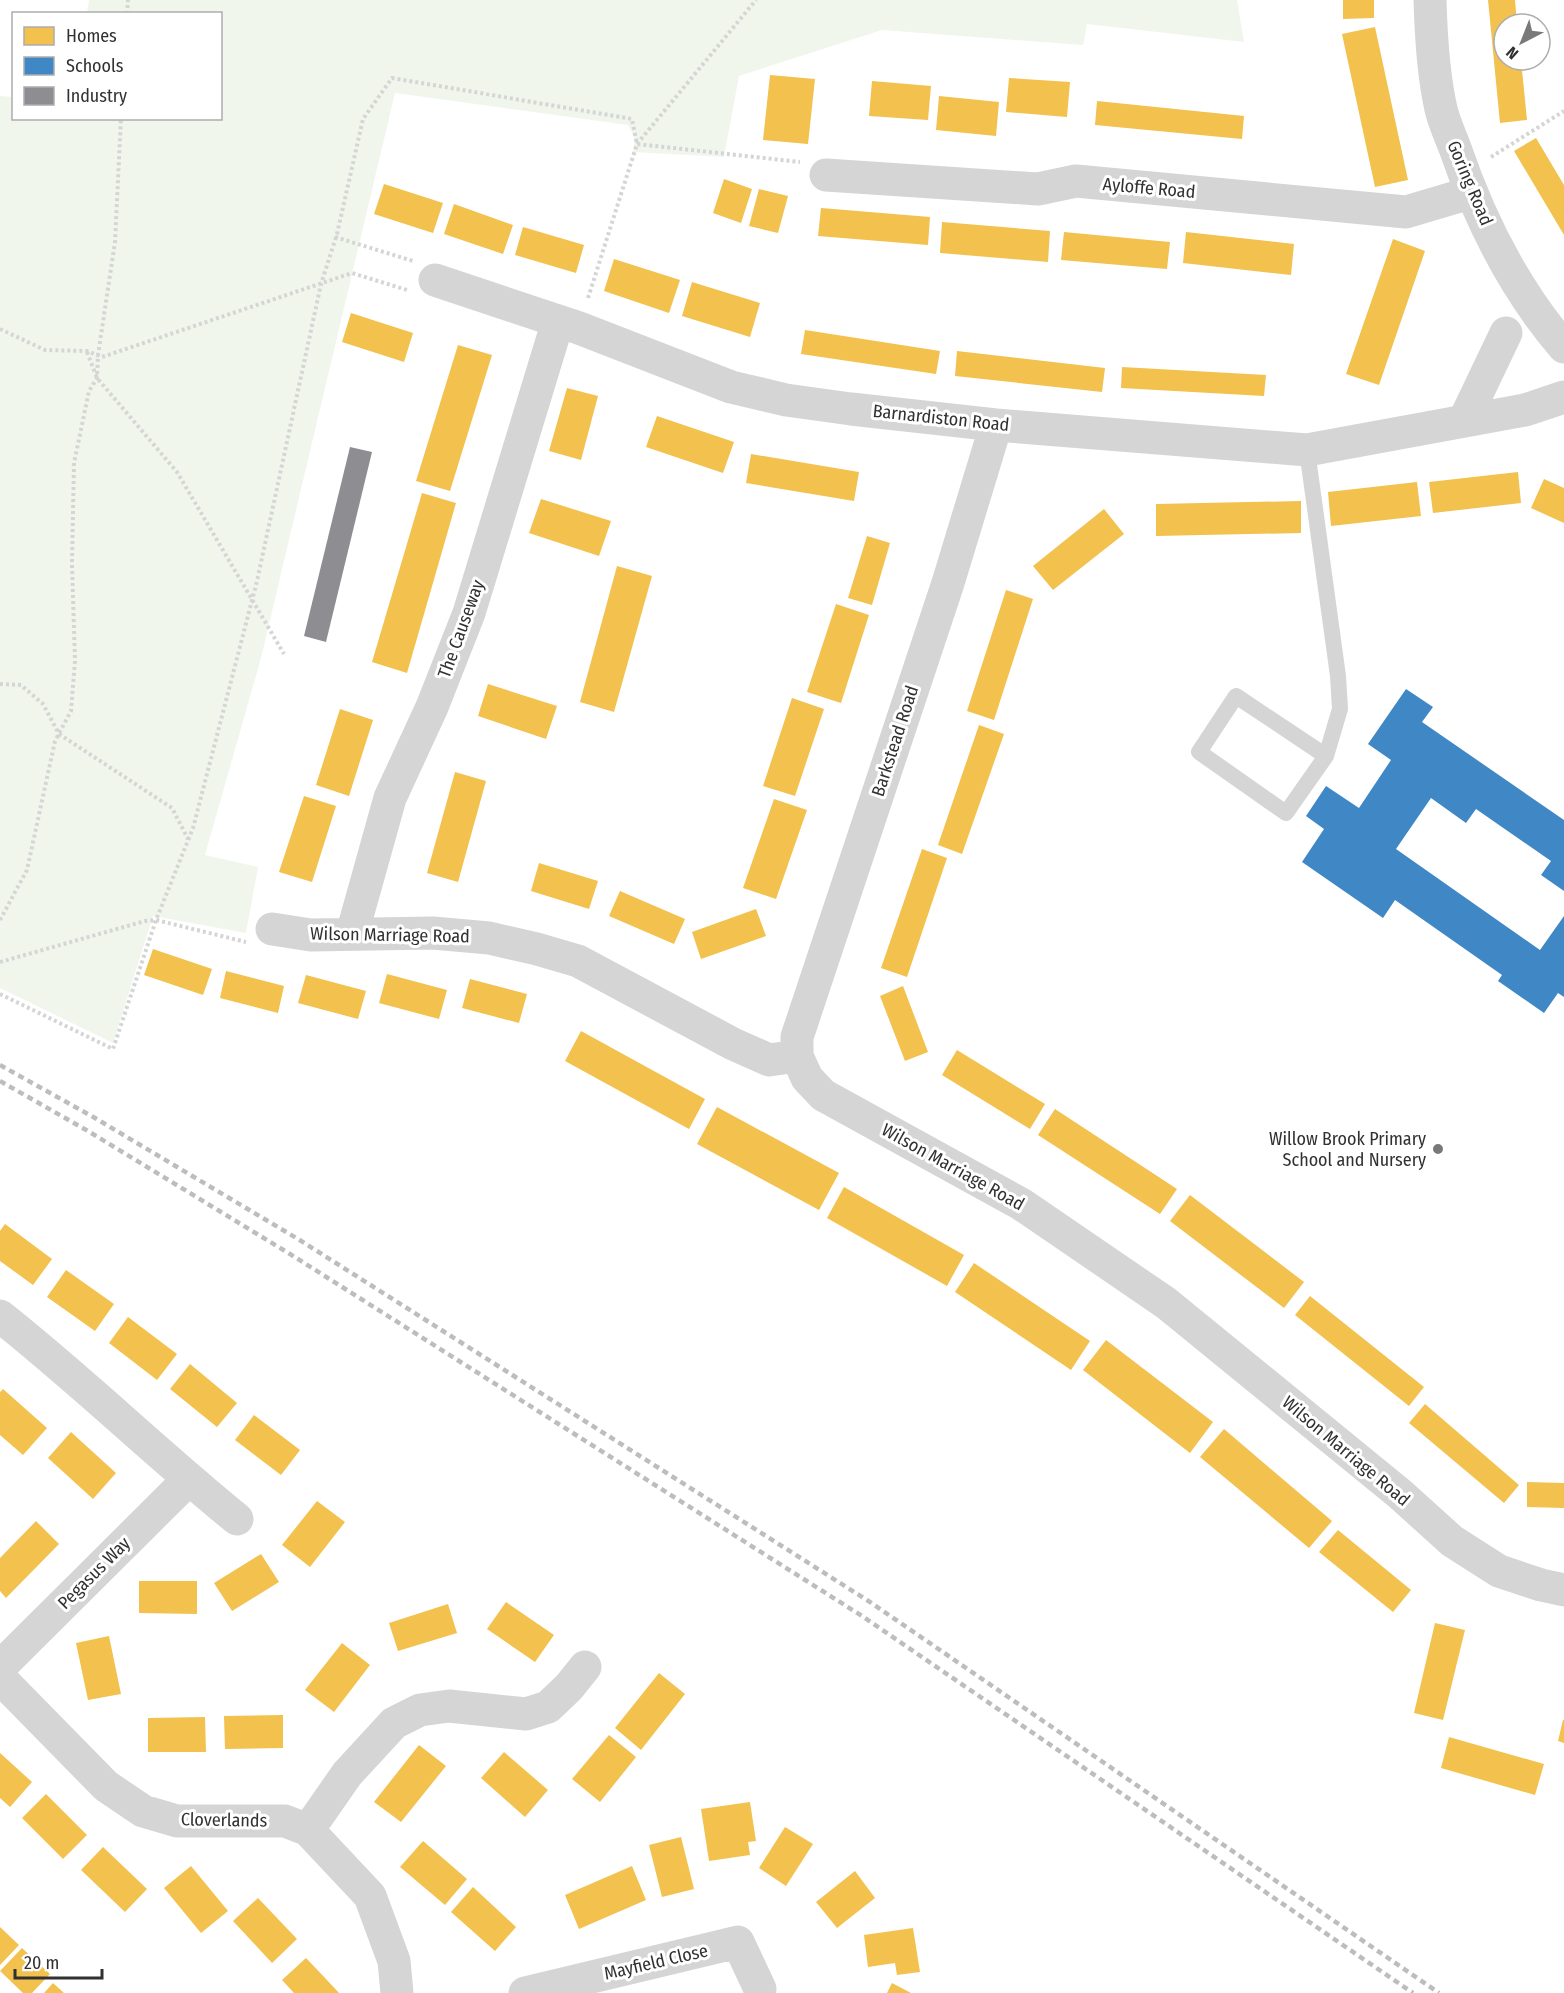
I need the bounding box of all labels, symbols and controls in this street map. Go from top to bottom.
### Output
legend [12,12,222,120]
north arrow [1492,12,1552,72]
text: Homes [66,25,117,47]
text: N [1502,43,1522,63]
text: Schools [66,55,124,77]
text: Industry [66,85,127,107]
street label: Goring Road [1442,137,1498,229]
street label: Ayloffe Road [1102,173,1196,203]
street label: Barnardiston Road [872,400,1010,436]
street label: The Causeway [433,577,489,681]
street label: Barkstead Road [867,683,923,799]
street label: Wilson Marriage Road [310,923,470,947]
street label: Wilson Marriage Road [878,1119,1028,1215]
place label: Willow Brook Primary School and Nursery [1269,1128,1426,1171]
marker: Willow Brook Primary School and Nursery [1431,1142,1445,1156]
street label: Wilson Marriage Road [1278,1391,1414,1511]
street label: Pegasus Way [53,1532,135,1614]
street label: Cloverlands [181,1808,268,1832]
street label: Mayfield Close [602,1939,710,1985]
scale bar [15,1942,102,1980]
text: 20 m [24,1952,59,1974]

